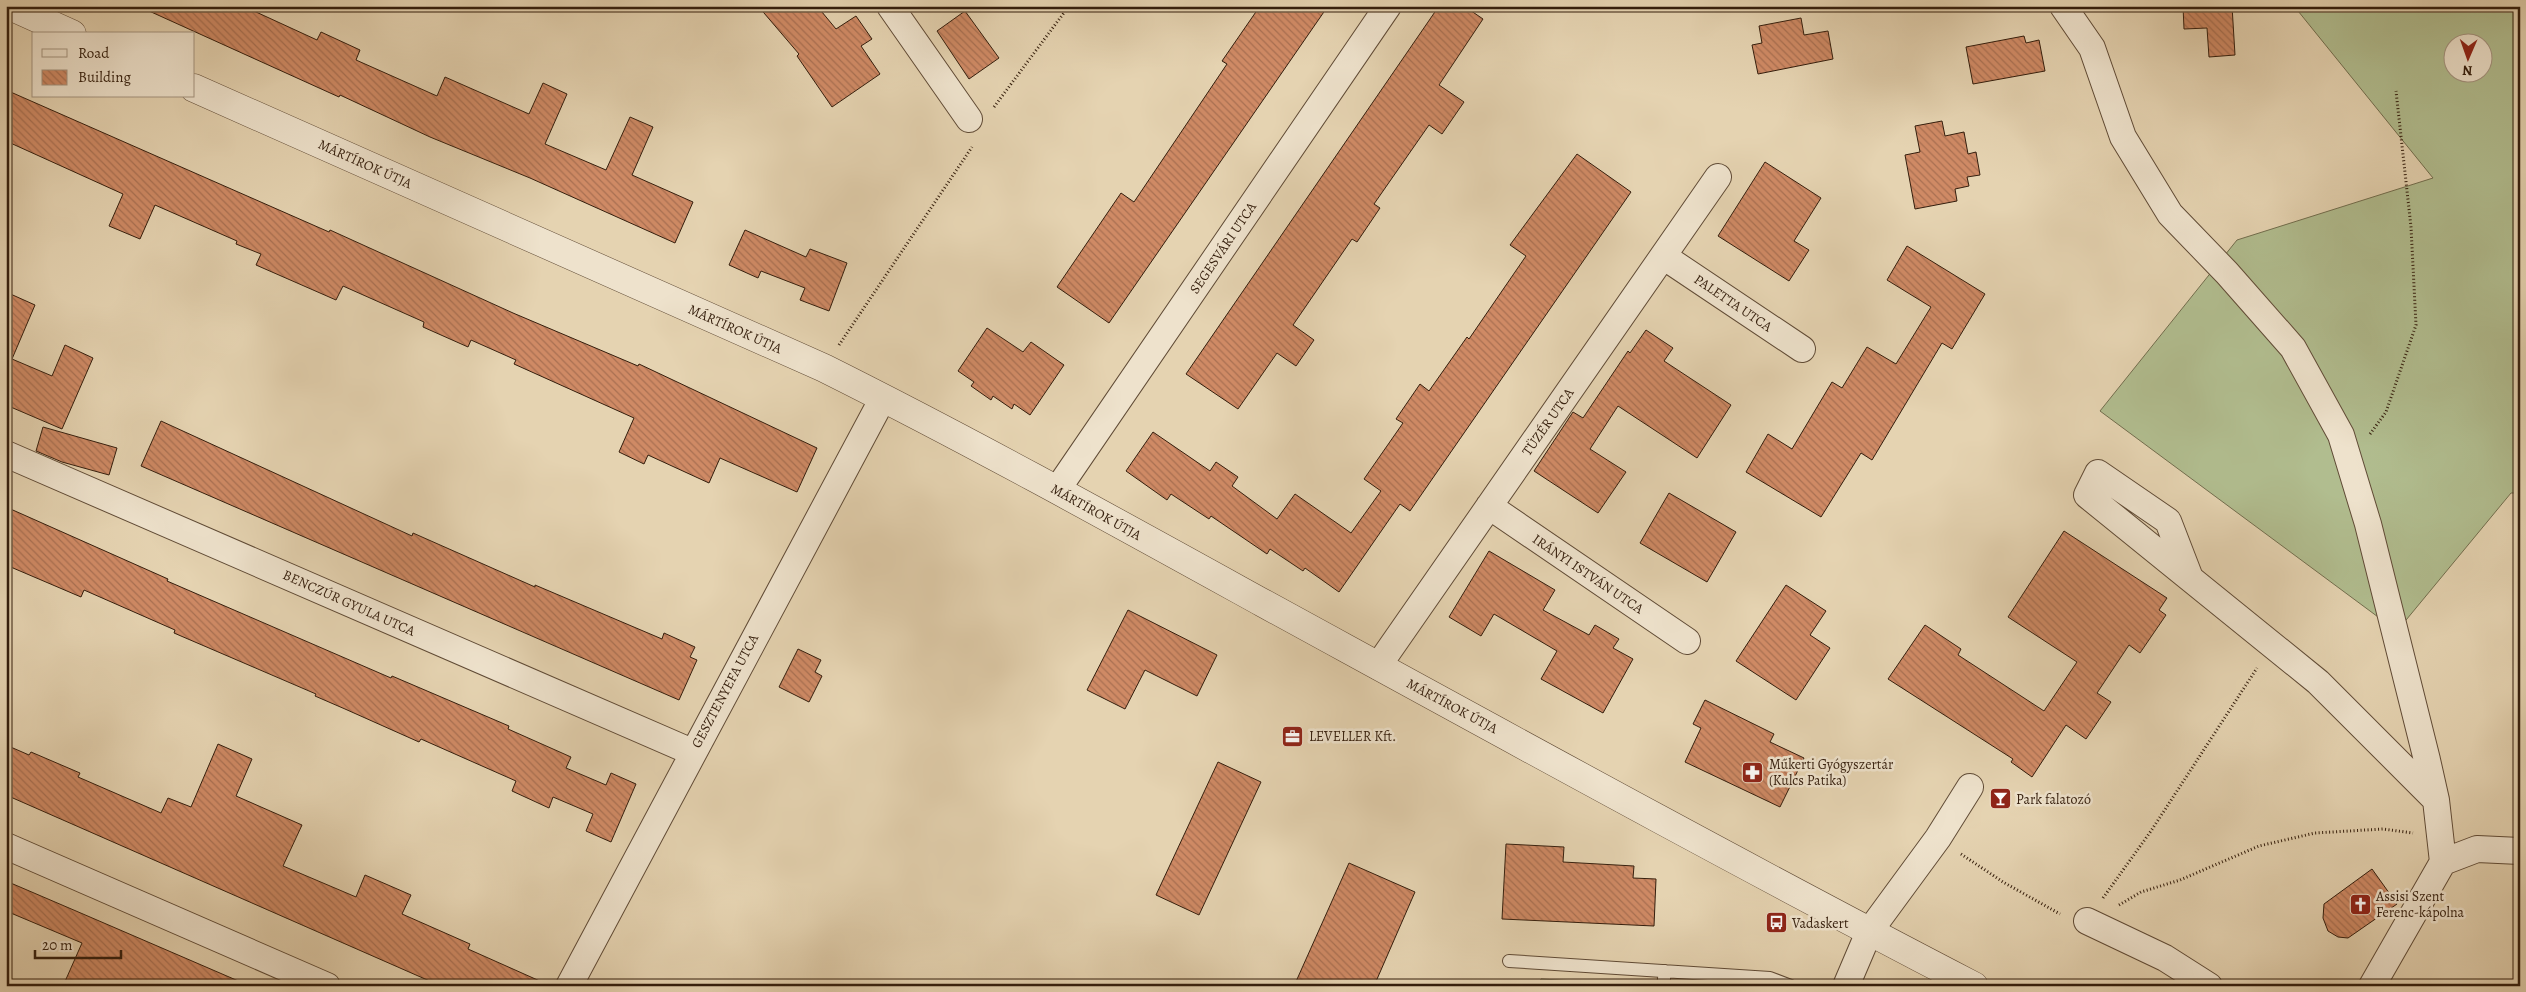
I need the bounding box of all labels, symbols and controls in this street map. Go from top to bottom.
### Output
legend [32,32,195,98]
north arrow [2444,32,2494,82]
text: Road [78,43,110,63]
text: N [2462,61,2473,80]
text: Building [78,67,131,87]
street label: MÁRTÍROK ÚTJA [315,135,416,194]
street label: SEGESVÁRI UTCA [1185,198,1261,298]
street label: PALETTA UTCA [1690,270,1777,337]
street label: MÁRTÍROK ÚTJA [685,300,786,359]
street label: TÜZÉR UTCA [1518,384,1579,460]
street label: MÁRTÍROK ÚTJA [1047,479,1145,545]
street label: IRÁNYI ISTVÁN UTCA [1529,530,1648,619]
street label: BENCZÚR GYULA UTCA [280,565,419,641]
street label: GESZTENYEFA UTCA [687,630,763,751]
street label: MÁRTÍROK ÚTJA [1403,674,1502,738]
office icon: LEVELLER Kft. [1281,724,1305,748]
place label: LEVELLER Kft. [1309,727,1396,746]
place label: Műkerti Gyógyszertár (Kulcs Patika) [1769,755,1894,790]
pharmacy icon: Műkerti Gyógyszertár (Kulcs Patika) [1741,760,1765,784]
bar icon: Park falatozó [1988,787,2012,811]
place label: Park falatozó [2016,790,2091,809]
place label: Assisi Szent Ferenc-kápolna [2375,887,2465,922]
church icon: Assisi Szent Ferenc-kápolna [2348,892,2372,916]
bus stop icon: Vadaskert [1764,911,1788,935]
place label: Vadaskert [1791,914,1849,933]
scale bar [35,927,121,959]
text: 20 m [42,935,73,955]

